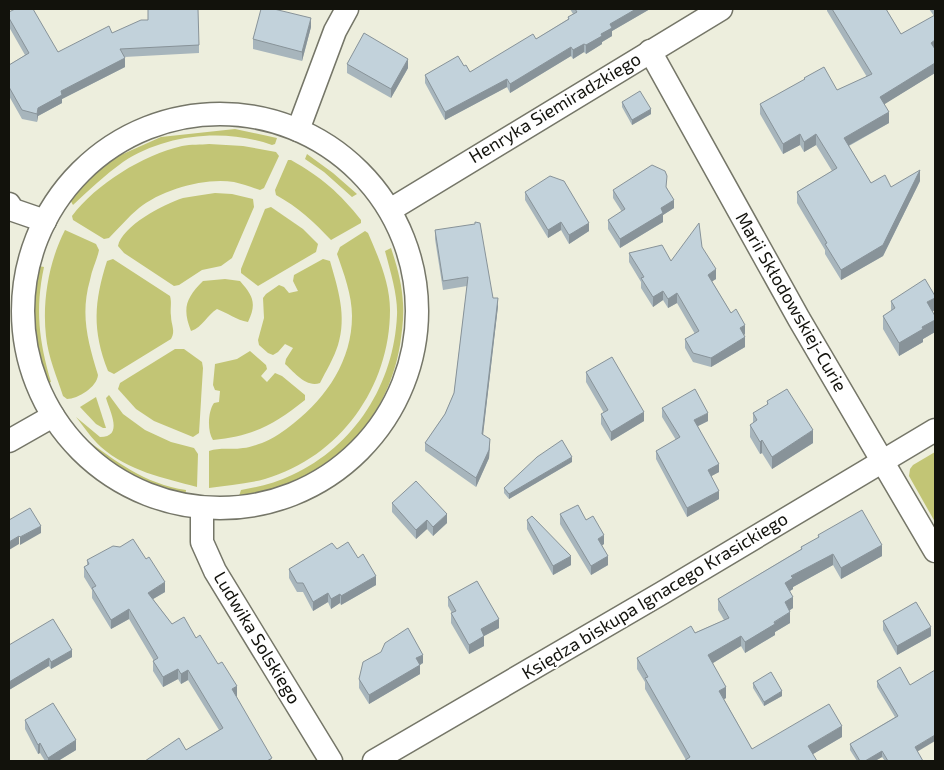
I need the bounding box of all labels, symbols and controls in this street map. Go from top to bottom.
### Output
street label: Henryka Siemiradzkiego [465,47,644,167]
street label: Marii Skłodowskiej-Curie [731,208,852,395]
street label: Księdza biskupa Ignacego Krasickiego [518,507,791,683]
street label: Ludwika Solskiego [210,567,306,708]

